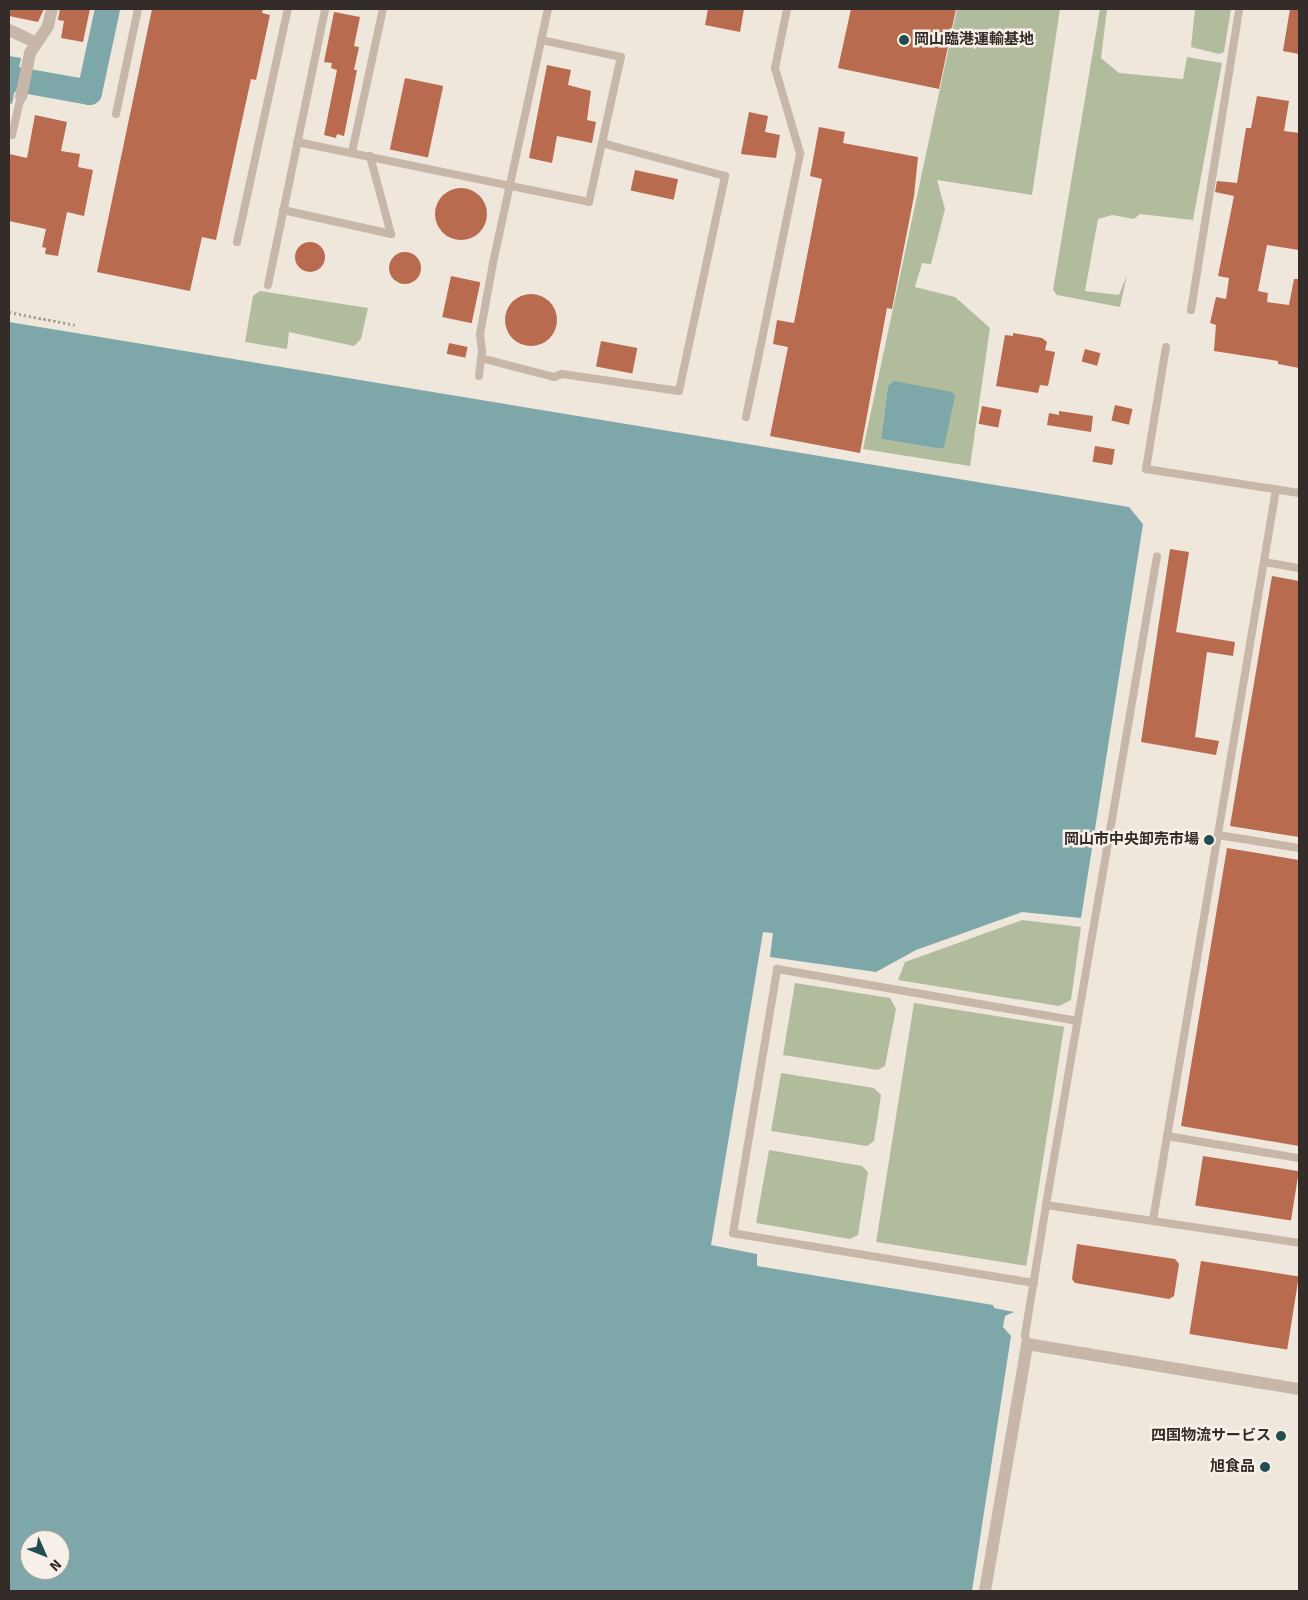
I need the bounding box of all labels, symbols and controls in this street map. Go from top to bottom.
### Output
place label: 岡山臨港運輸基地 [914,31,1034,49]
marker: 岡山臨港運輸基地 [898,34,910,46]
place label: 岡山市中央卸売市場 [1064,831,1199,849]
marker: 岡山市中央卸売市場 [1203,834,1215,846]
place label: 四国物流サービス [1151,1427,1271,1445]
marker: 四国物流サービス [1275,1430,1287,1442]
place label: 旭食品 [1210,1458,1255,1476]
marker: 旭食品 [1259,1461,1271,1473]
north arrow [20,1530,70,1580]
text: N [46,1556,65,1574]

